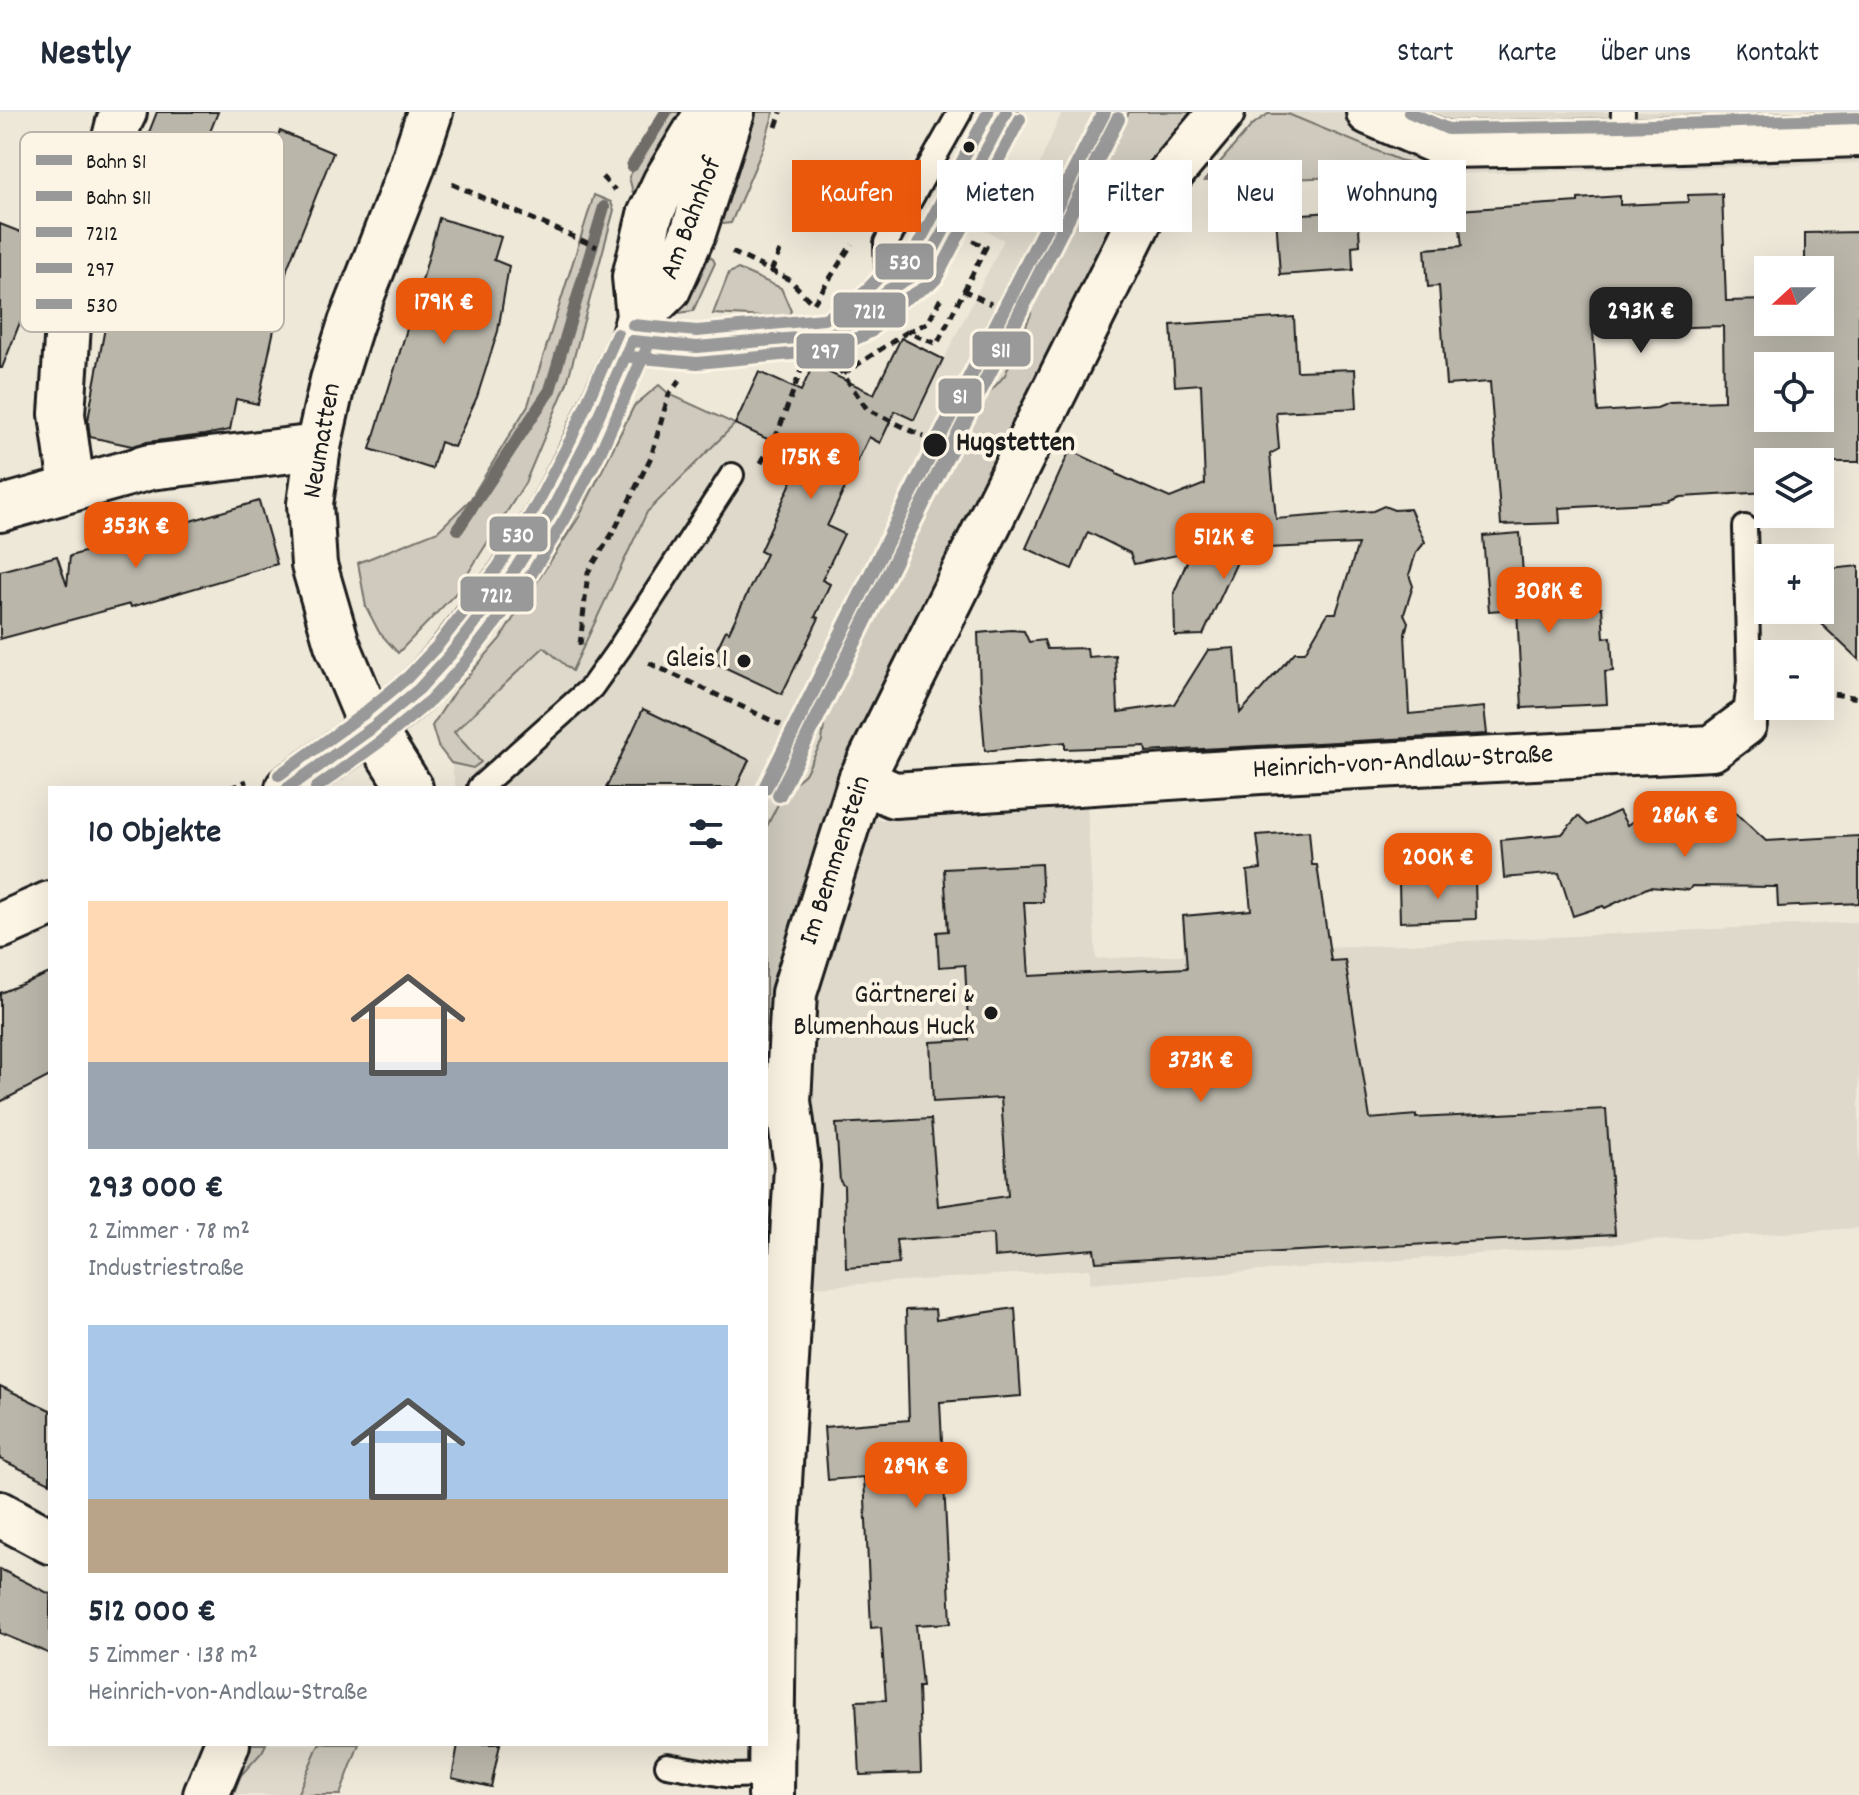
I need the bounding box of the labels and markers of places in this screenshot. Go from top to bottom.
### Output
unlabelled marker [961,139,977,155]
pin: 179K € [379,278,509,346]
pin: 293K € [1576,287,1706,355]
place label: Hugstetten [956,425,1075,465]
marker: Hugstetten [921,431,949,459]
pin: 175K € [746,433,876,501]
pin: 353K € [71,502,201,570]
pin: 512K € [1159,513,1289,581]
pin: 308K € [1484,567,1614,635]
place label: Gleis 1 [665,641,728,681]
marker: Gleis 1 [735,652,753,670]
pin: 286K € [1620,791,1750,859]
pin: 200K € [1373,833,1503,901]
place label: Gärtnerei & Blumenhaus Huck [793,977,975,1049]
marker: Gärtnerei & Blumenhaus Huck [982,1004,1000,1022]
pin: 373K € [1136,1036,1266,1104]
pin: 289K € [851,1442,981,1510]

